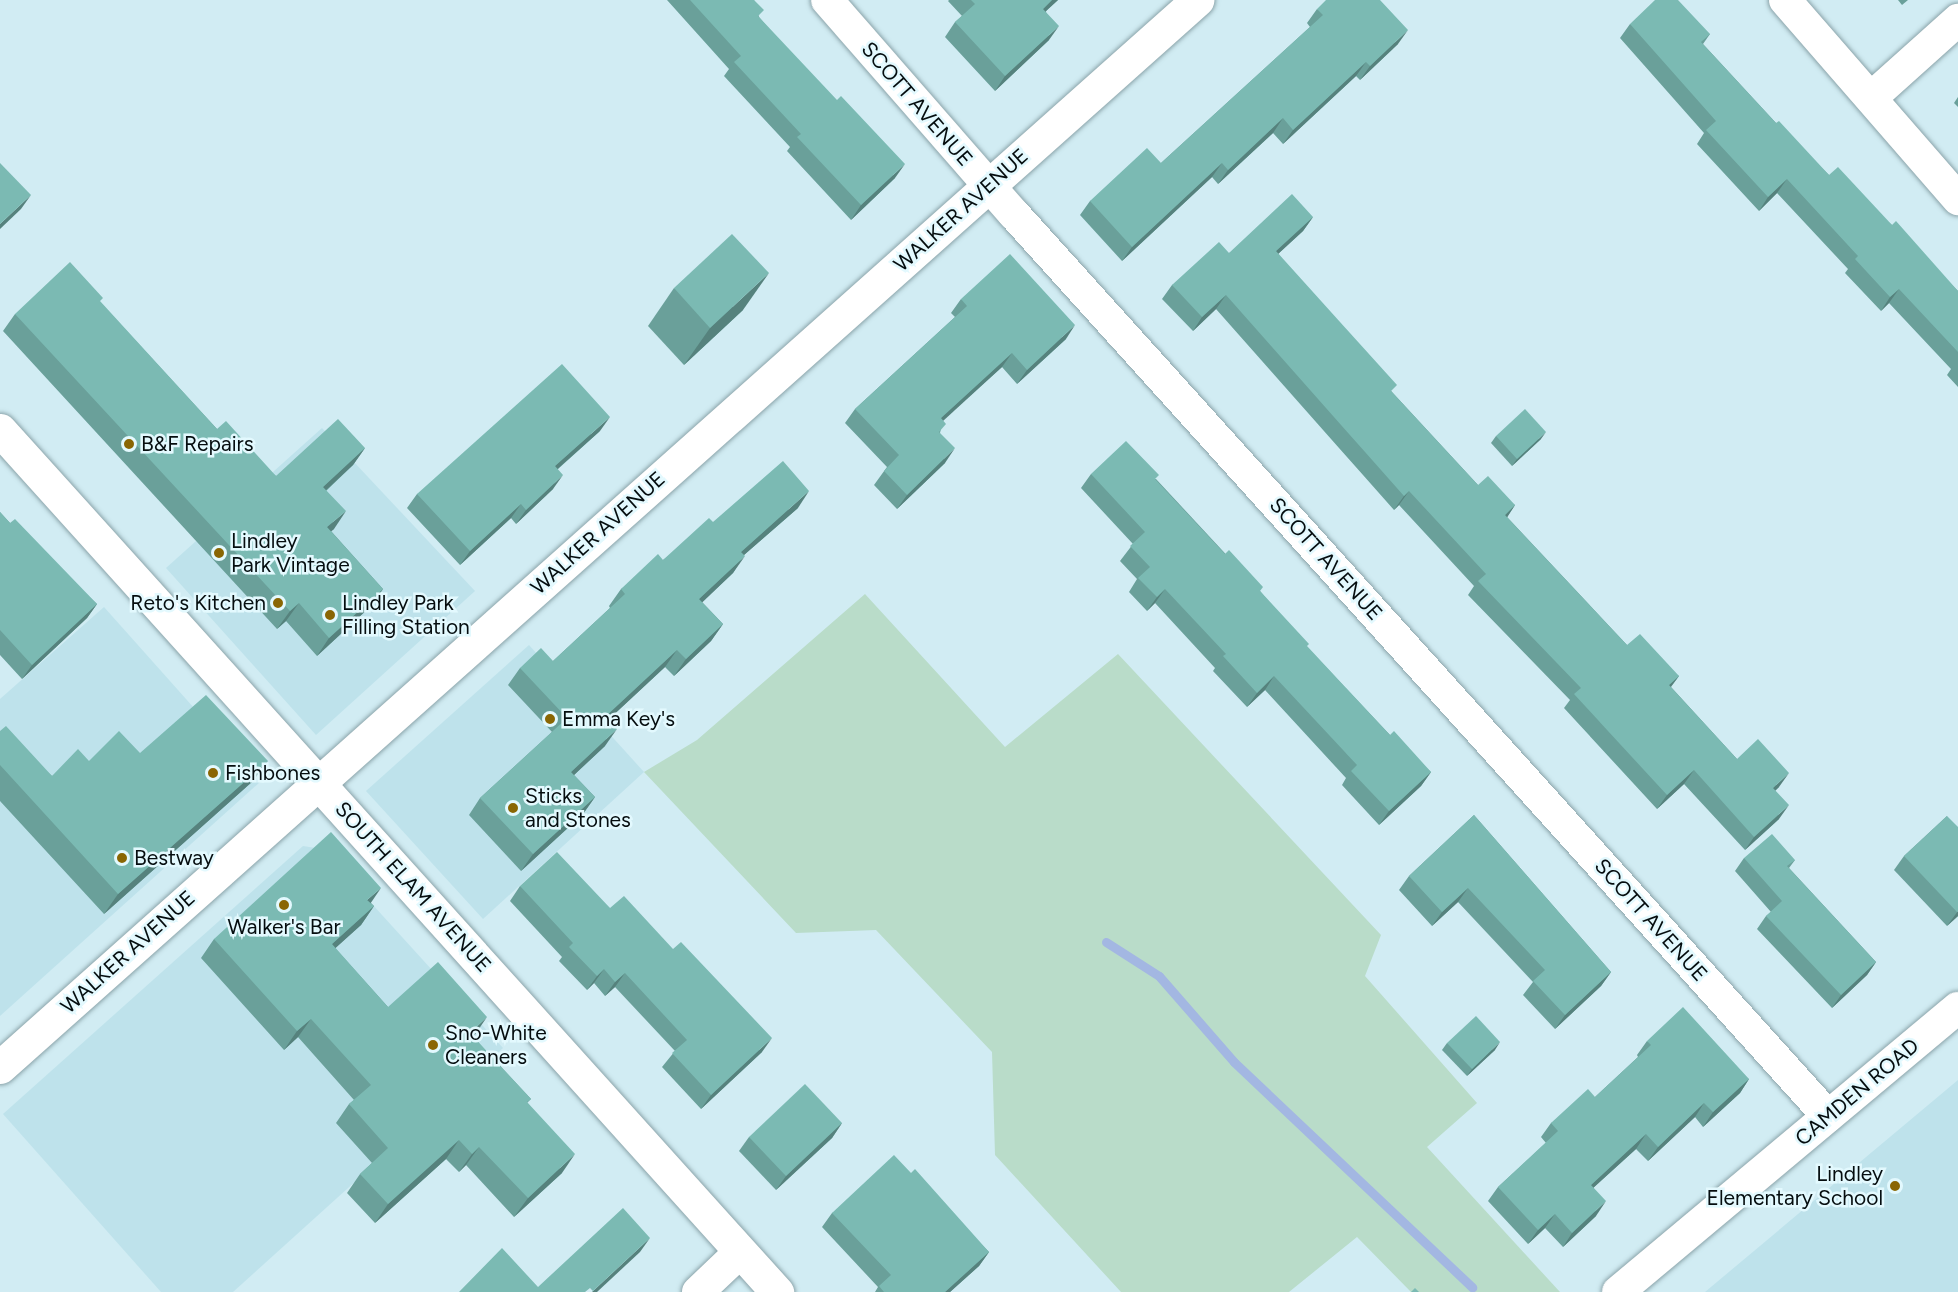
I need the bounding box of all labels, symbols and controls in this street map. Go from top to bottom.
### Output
street label: SCOTT AVENUE [856,37,978,171]
street label: WALKER AVENUE [889,143,1033,277]
place label: B&F Repairs [141,431,253,457]
marker: B&F Repairs [122,437,136,451]
street label: WALKER AVENUE [526,466,670,600]
street label: SCOTT AVENUE [1264,492,1388,626]
place label: Lindley Park Vintage [231,528,350,578]
marker: Lindley Park Vintage [212,546,226,560]
place label: Reto's Kitchen [130,590,266,616]
place label: Lindley Park Filling Station [342,590,470,640]
marker: Reto's Kitchen [271,596,285,610]
marker: Lindley Park Filling Station [323,608,337,622]
place label: Emma Key's [562,706,675,732]
marker: Emma Key's [543,712,557,726]
place label: Fishbones [225,760,320,786]
marker: Fishbones [206,766,220,780]
place label: Sticks and Stones [525,783,631,833]
street label: SOUTH ELAM AVENUE [330,797,496,977]
marker: Sticks and Stones [506,801,520,815]
place label: Bestway [134,845,214,871]
marker: Bestway [115,851,129,865]
street label: SCOTT AVENUE [1589,853,1713,987]
street label: WALKER AVENUE [56,885,200,1019]
marker: Walker's Bar [277,898,291,912]
place label: Walker's Bar [228,914,340,940]
place label: Sno-White Cleaners [445,1020,547,1070]
street label: CAMDEN ROAD [1790,1033,1924,1151]
marker: Sno-White Cleaners [426,1038,440,1052]
place label: Lindley Elementary School [1707,1161,1883,1211]
marker: Lindley Elementary School [1888,1179,1902,1193]

